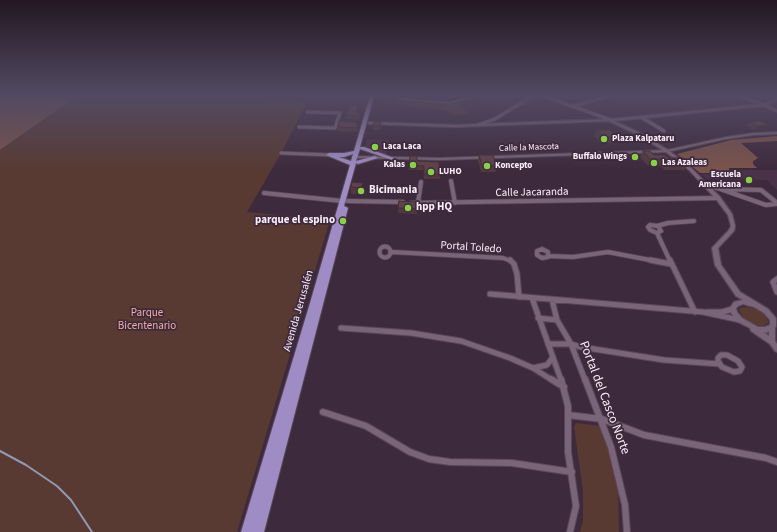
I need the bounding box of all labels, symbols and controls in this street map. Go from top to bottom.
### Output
marker: Plaza Kalpataru [599,134,609,144]
place label: Plaza Kalpataru [612,134,674,144]
marker: Laca Laca [370,142,380,152]
place label: Laca Laca [383,142,421,152]
street label: Calle la Mascota [499,142,559,154]
place label: Buffalo Wings [573,152,627,162]
marker: Buffalo Wings [630,152,640,162]
marker: Las Azaleas [649,158,659,168]
place label: Las Azaleas [662,158,707,168]
place label: Kalas [383,160,405,170]
marker: Kalas [408,160,418,170]
marker: Koncepto [482,161,492,171]
place label: Koncepto [495,161,532,171]
marker: LUHO [426,167,436,177]
place label: LUHO [439,167,462,177]
place label: Escuela Americana [699,170,741,191]
marker: Escuela Americana [744,175,754,185]
place label: Bicimania [369,184,417,198]
marker: Bicimania [356,186,366,196]
street label: Calle Jacaranda [495,186,569,200]
place label: hpp HQ [416,201,452,215]
marker: hpp HQ [403,203,413,213]
place label: parque el espino [255,214,335,228]
marker: parque el espino [338,216,348,226]
street label: Portal Toledo [440,239,502,257]
street label: Avenida Jerusalén [281,269,317,353]
park label: Parque Bicentenario [118,307,176,333]
street label: Portal del Casco Norte [575,339,633,457]

